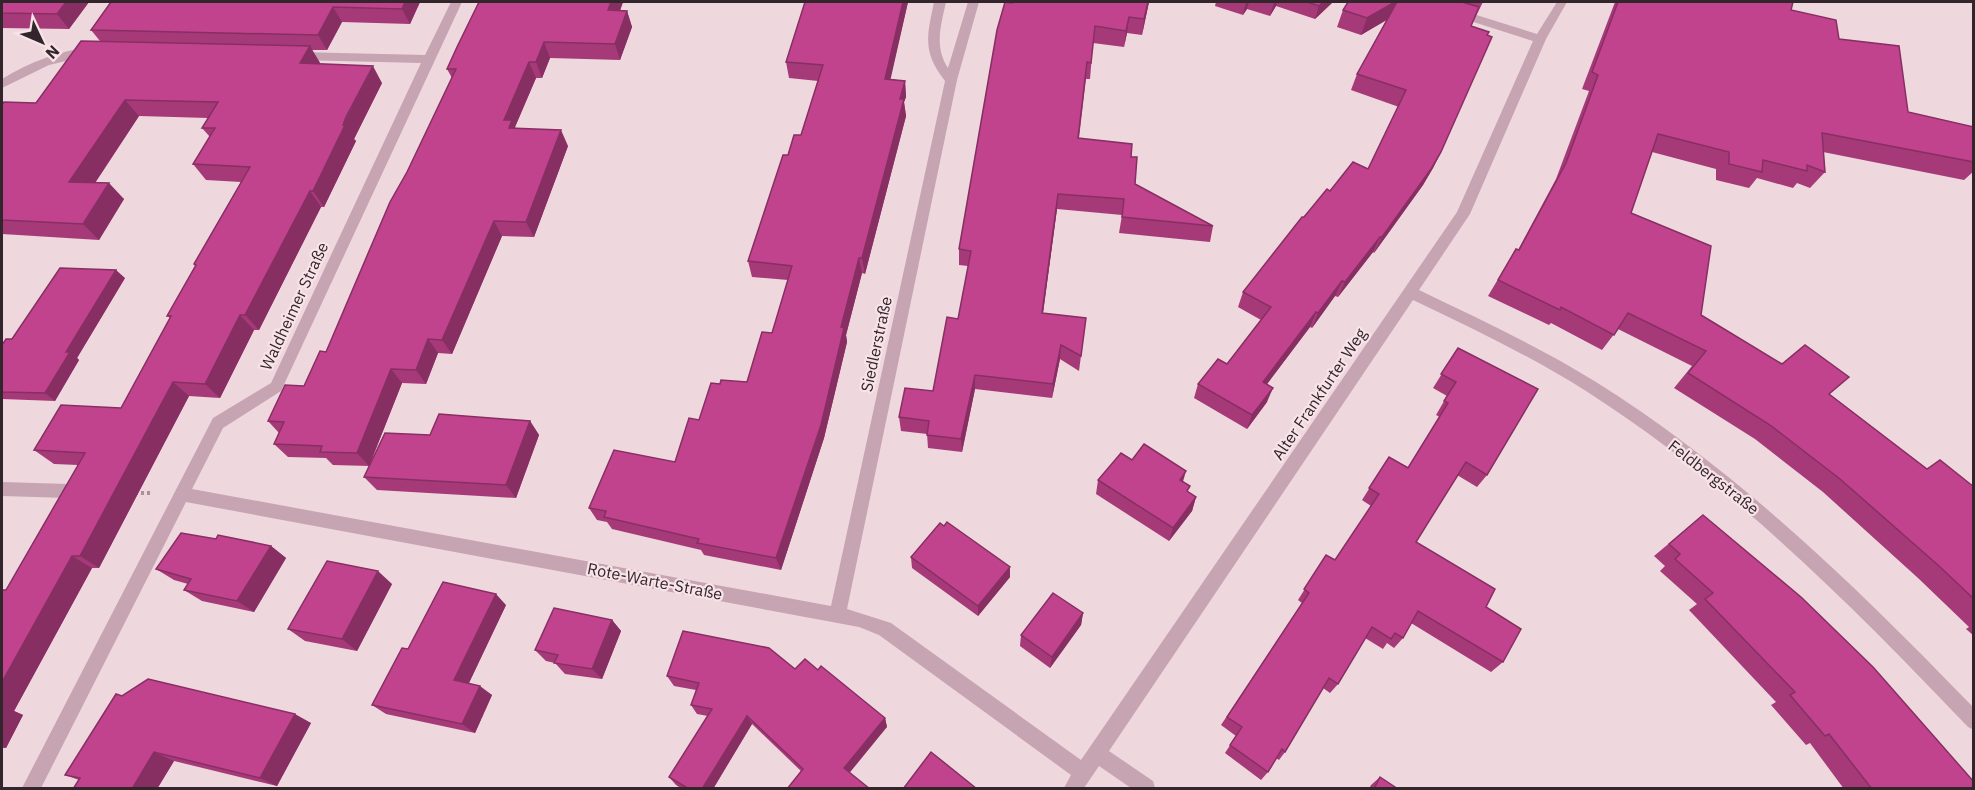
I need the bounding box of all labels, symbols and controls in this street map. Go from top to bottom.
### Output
north arrow [12,12,72,72]
text: N [42,41,64,64]
street label: Waldheimer Straße [256,239,332,373]
street label: Siedlerstraße [856,294,896,394]
street label: Alter Frankfurter Weg [1268,324,1371,464]
street label: Feldbergstraße [1665,435,1764,519]
street label: Rote-Warte-Straße [586,558,724,604]

